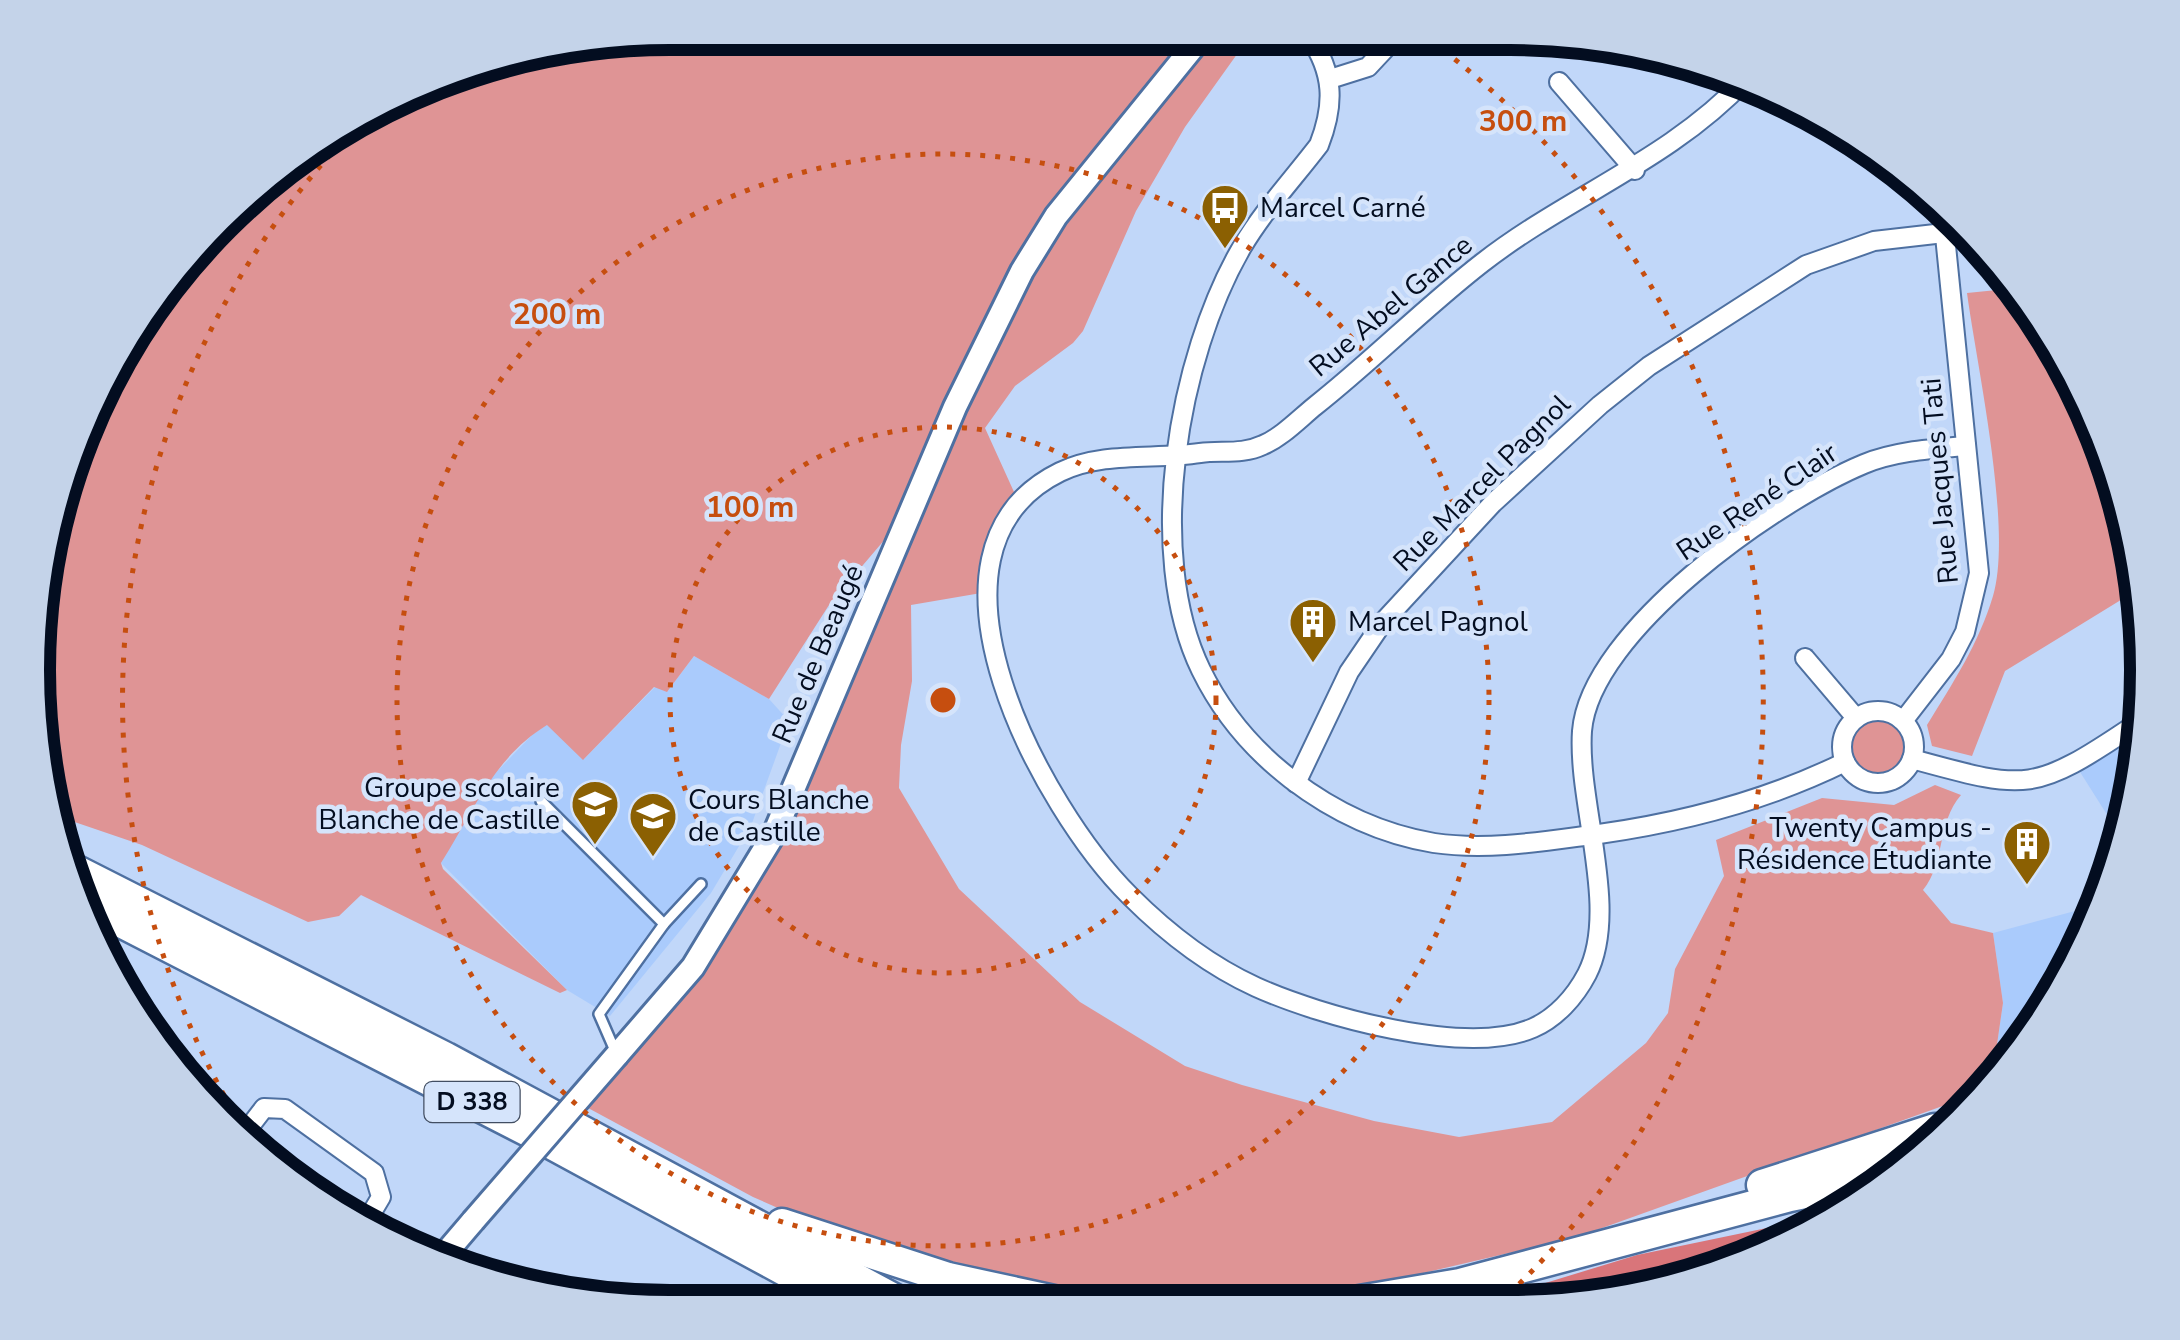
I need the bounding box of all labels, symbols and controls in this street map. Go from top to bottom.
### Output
text: 300 m [1479,101,1567,142]
bus stop icon: Marcel Carné [1199,182,1251,250]
place label: Marcel Carné [1260,189,1426,227]
street label: Rue Abel Gance [1301,226,1481,386]
text: 200 m [513,294,601,335]
street label: Rue Jacques Tati [1912,376,1968,586]
street label: Rue Marcel Pagnol [1385,386,1579,580]
street label: Rue René Clair [1669,434,1845,570]
text: 100 m [706,487,794,528]
street label: Rue de Beaugé [763,559,873,749]
building icon: Marcel Pagnol [1287,596,1339,664]
place label: Marcel Pagnol [1348,603,1528,641]
centre of rings [925,682,961,718]
place label: Groupe scolaire Blanche de Castille [318,769,560,839]
school or university icon: Groupe scolaire Blanche de Castille [569,778,621,846]
place label: Cours Blanche de Castille [688,781,869,851]
school or university icon: Cours Blanche de Castille [627,790,679,858]
place label: Twenty Campus - Résidence Étudiante [1737,809,1992,879]
building icon: Twenty Campus - Résidence Étudiante [2001,818,2053,886]
road number: D 338 [424,1082,520,1122]

